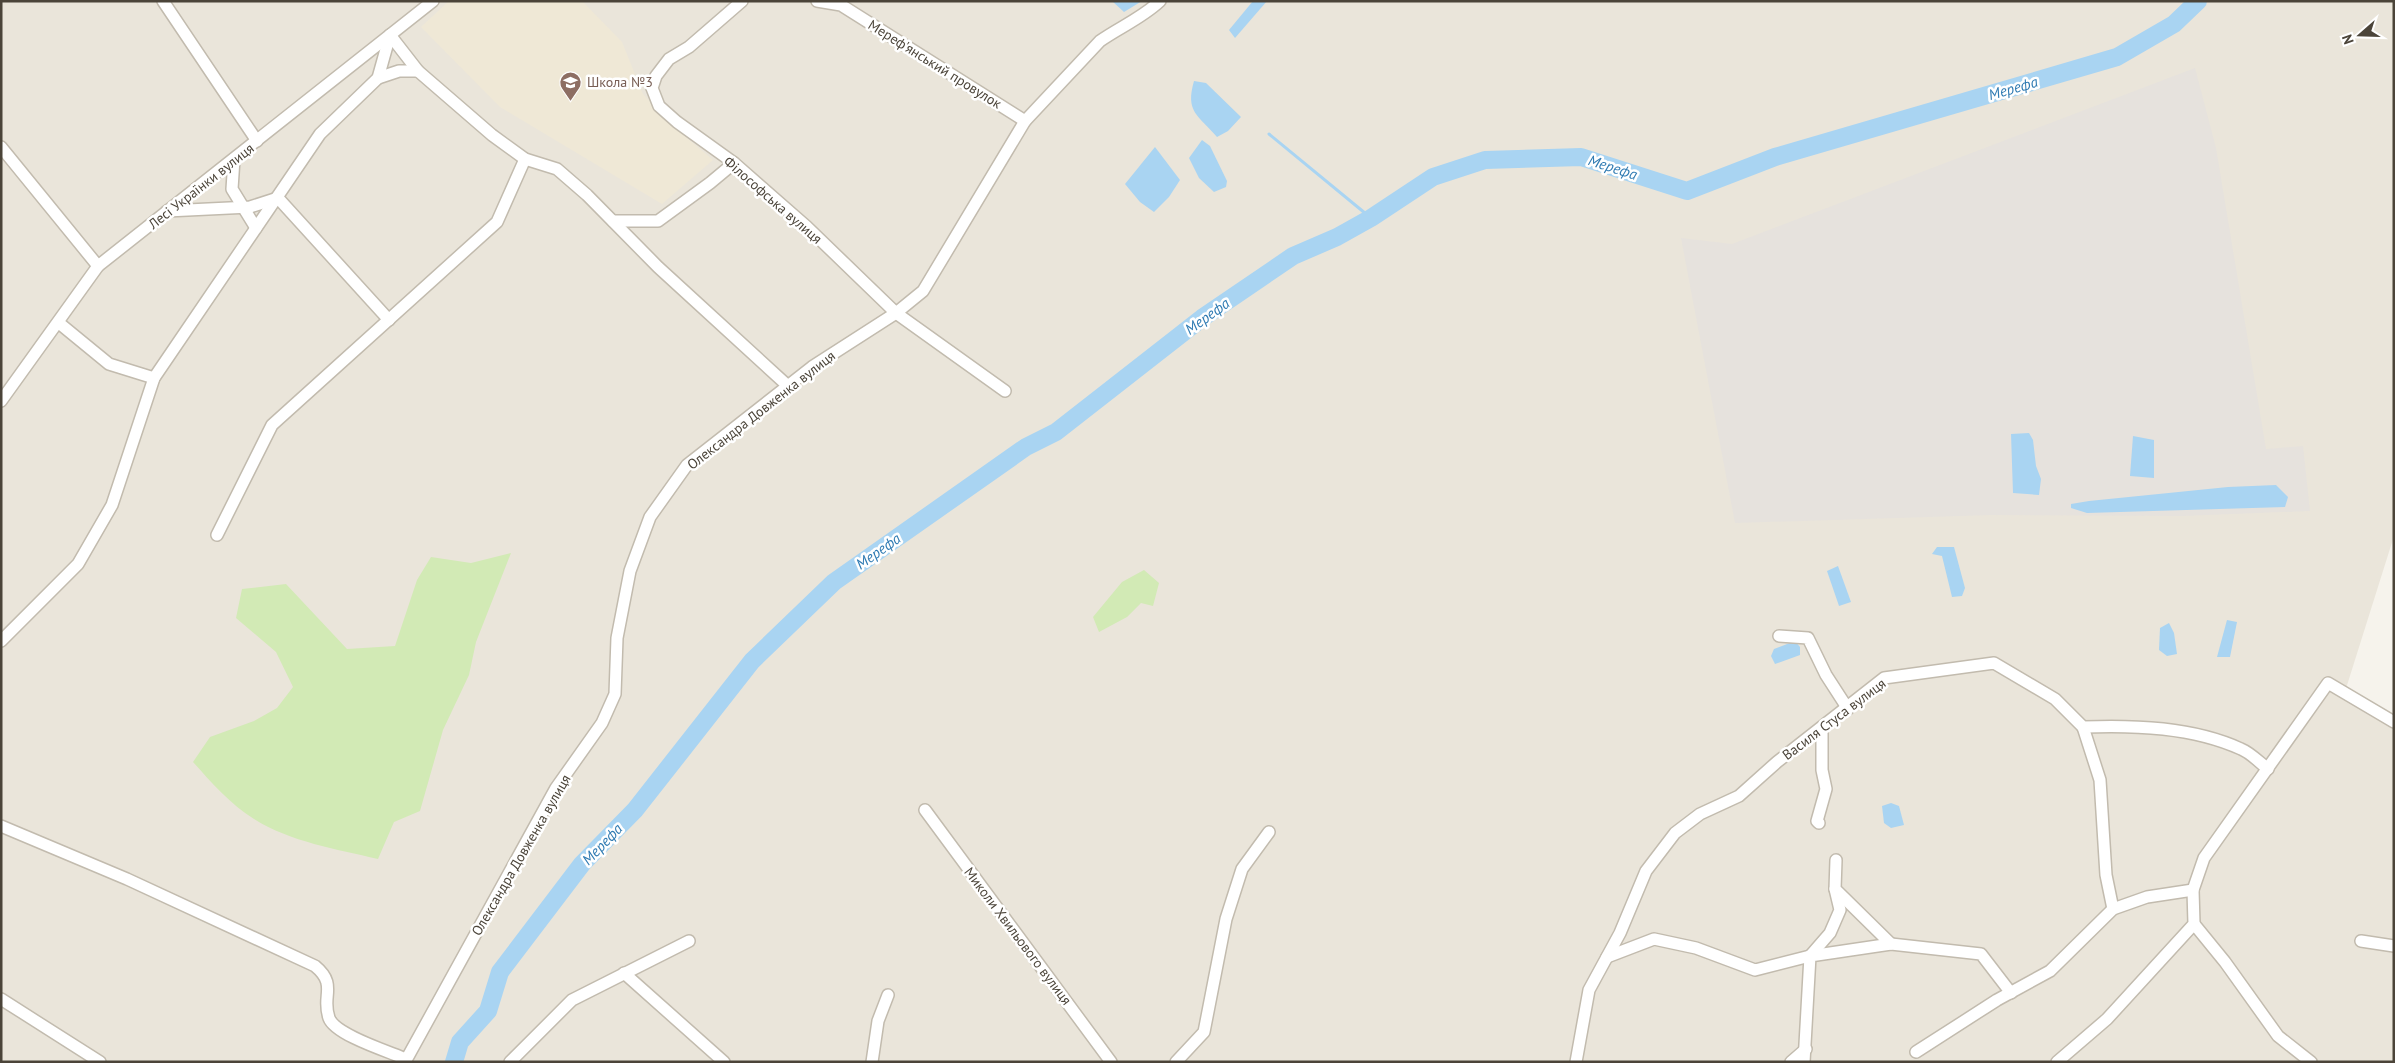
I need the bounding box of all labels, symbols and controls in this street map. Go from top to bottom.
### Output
north arrow [2335,10,2385,60]
street label: Мереф'янський провулок [865,16,1005,113]
text: N [2338,32,2358,47]
school or university icon: Школа №3 [559,70,583,101]
water label: Мерефа [1986,72,2040,104]
place label: Школа №3 [587,73,653,91]
street label: Лесі Українки вулиця [144,139,257,233]
water label: Мерефа [1586,150,1641,184]
street label: Філософська вулиця [720,152,826,248]
water label: Мерефа [1181,293,1234,338]
street label: Олександра Довженка вулиця [683,347,839,473]
water label: Мерефа [852,528,905,573]
street label: Василя Стуса вулиця [1779,674,1889,764]
street label: Олександра Довженка вулиця [467,771,575,939]
water label: Мерефа [578,819,627,869]
street label: Миколи Хвильового вулиця [960,864,1076,1008]

